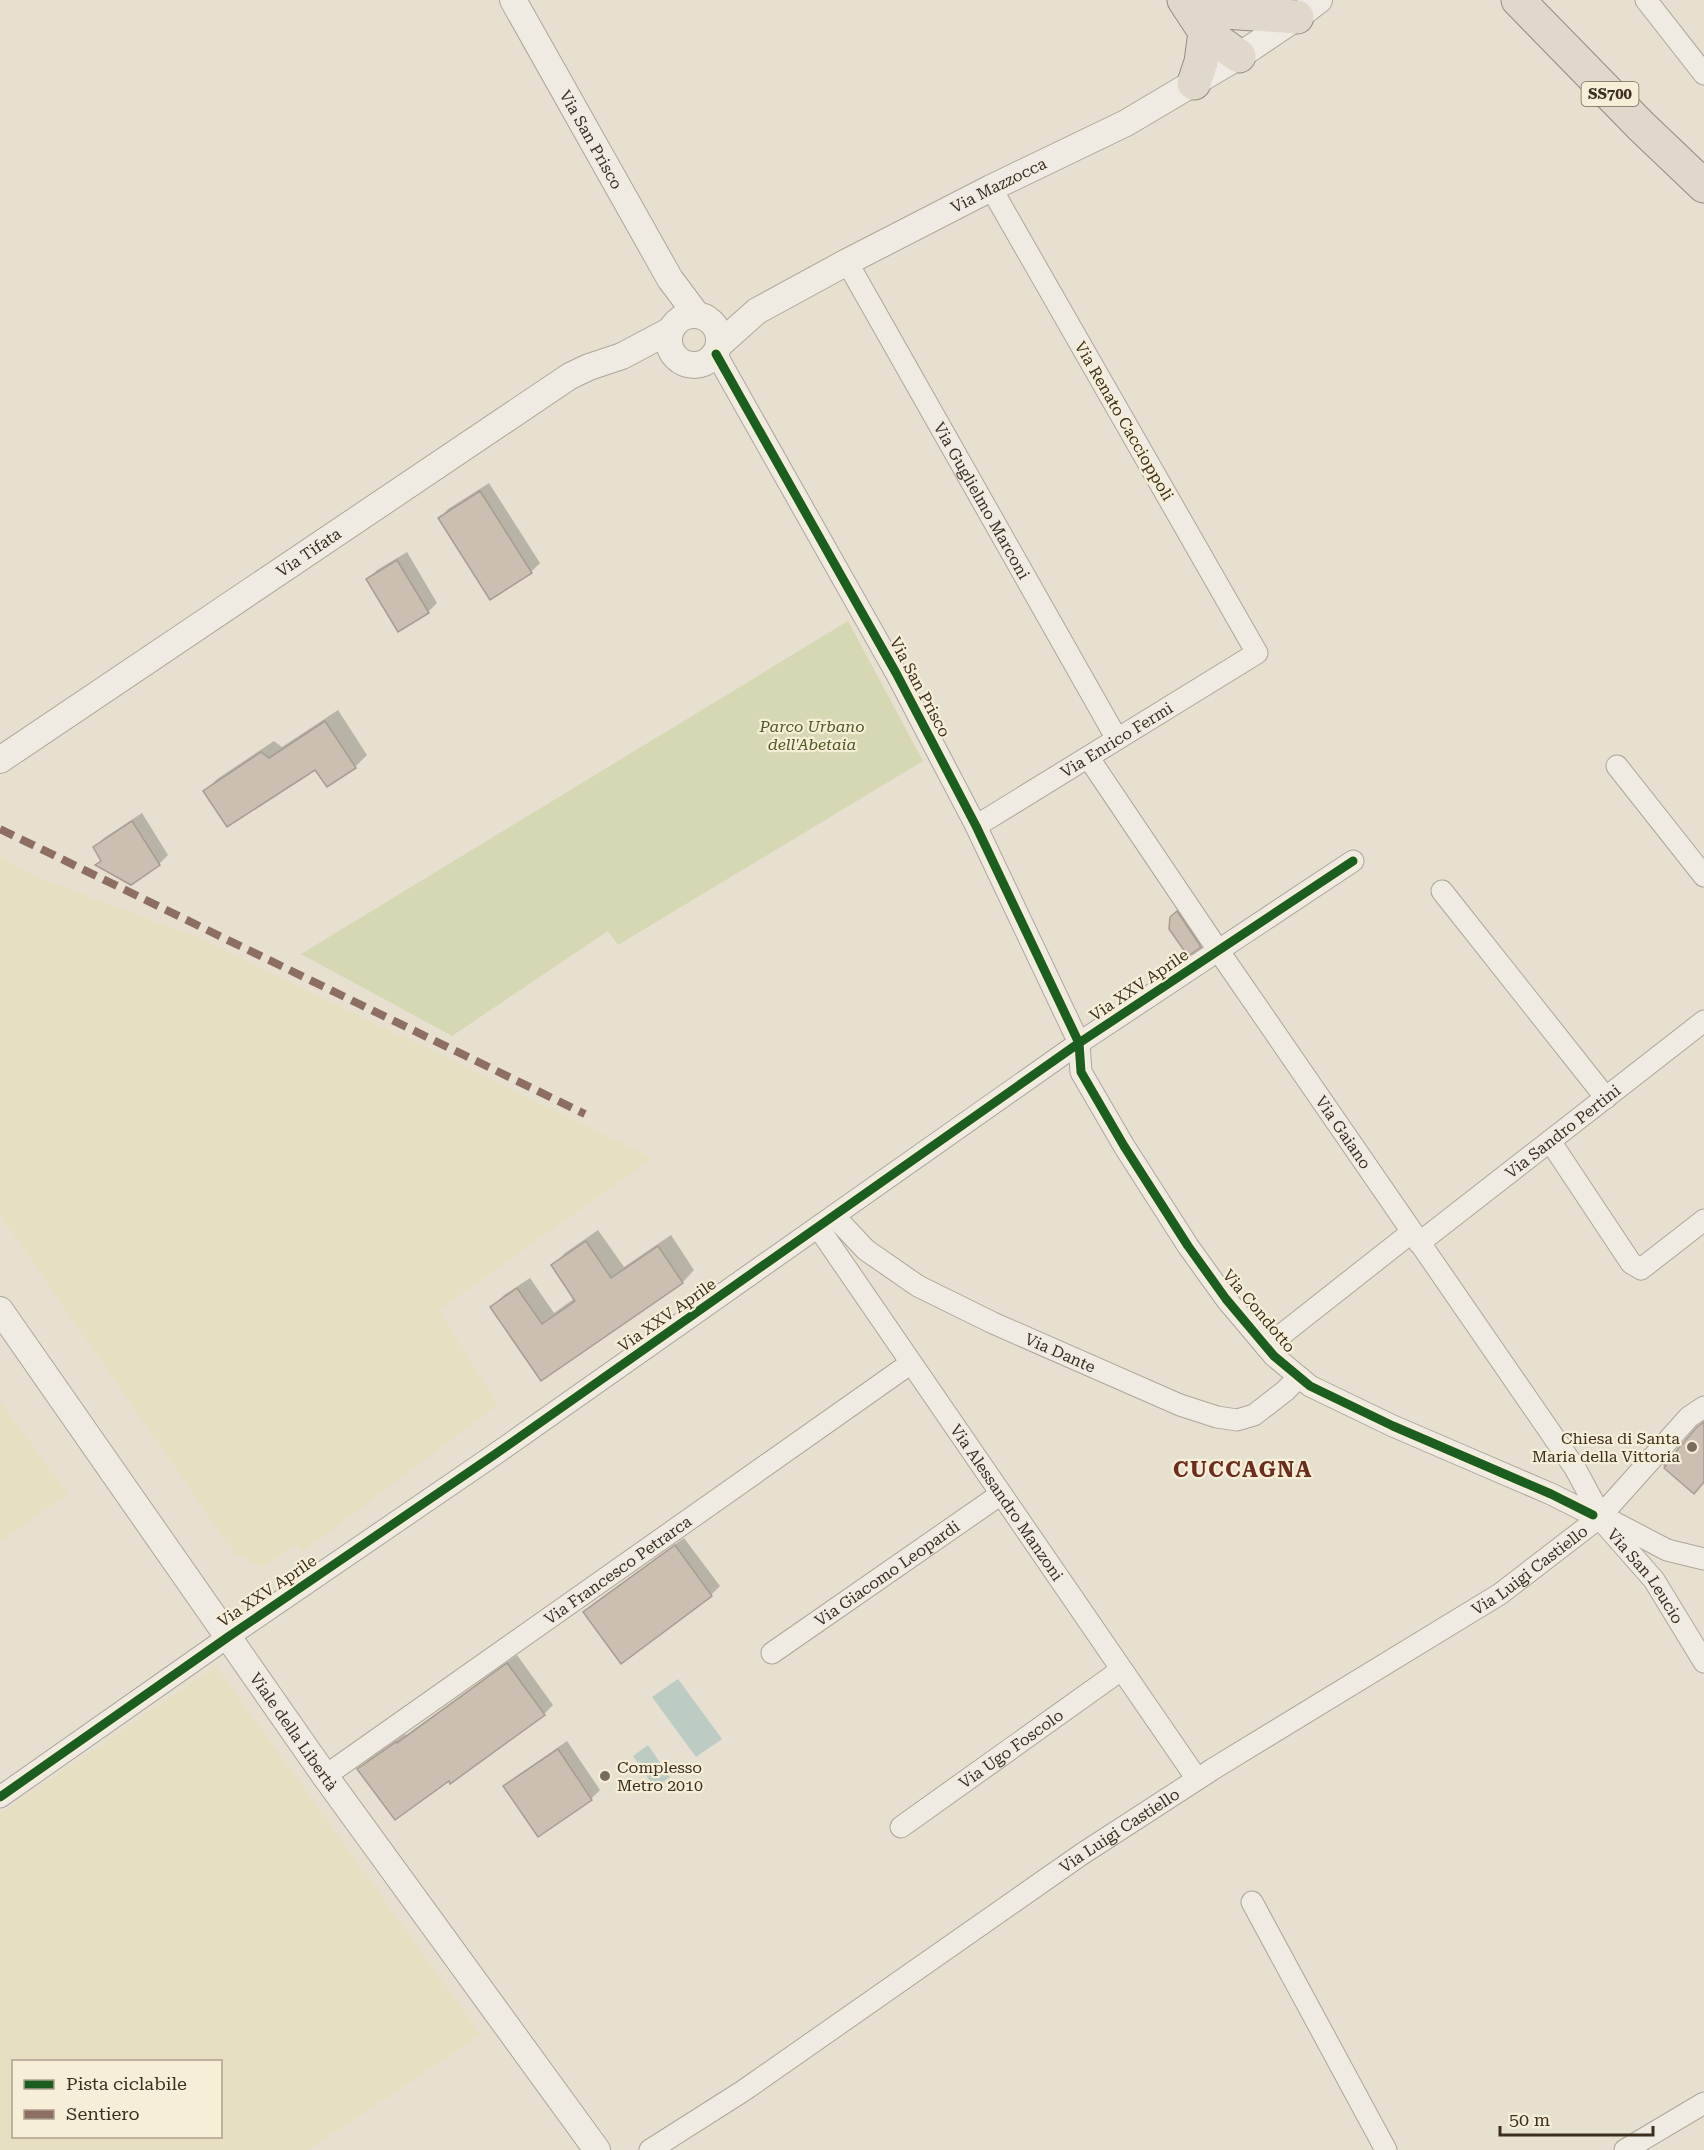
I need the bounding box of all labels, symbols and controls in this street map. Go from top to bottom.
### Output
road number: SS700 [1582,82,1638,106]
street label: Via San Prisco [556,87,627,192]
street label: Via Mazzocca [947,153,1050,217]
street label: Via Renato Caccioppoli [1071,338,1177,504]
street label: Via Guglielmo Marconi [930,419,1034,582]
street label: Via Tifata [273,523,345,581]
street label: Via San Prisco [886,634,954,740]
street label: Via Enrico Fermi [1057,698,1176,781]
park label: Parco Urbano dell'Abetaia [758,717,865,754]
street label: Via XXV Aprile [1086,945,1192,1025]
street label: Via Sandro Pertini [1501,1080,1624,1182]
street label: Via Gaiano [1312,1092,1375,1172]
street label: Via Condotto [1219,1266,1299,1357]
street label: Via XXV Aprile [614,1274,720,1356]
street label: Via Dante [1022,1329,1099,1376]
street label: Via Alessandro Manzoni [947,1420,1067,1584]
place label: Chiesa di Santa Maria della Vittoria [1532,1429,1680,1466]
marker: Chiesa di Santa Maria della Vittoria [1685,1440,1699,1454]
district label: CUCCAGNA [1173,1457,1313,1482]
street label: Via Francesco Petrarca [540,1511,695,1628]
street label: Via Giacomo Leopardi [811,1516,963,1630]
street label: Via Luigi Castiello [1468,1521,1591,1619]
street label: Via San Leucio [1604,1524,1688,1627]
street label: Via XXV Aprile [214,1551,320,1631]
street label: Viale della Libertà [246,1669,342,1795]
street label: Via Ugo Foscolo [955,1705,1067,1792]
place label: Complesso Metro 2010 [617,1758,703,1795]
marker: Complesso Metro 2010 [598,1769,612,1783]
street label: Via Luigi Castiello [1056,1784,1183,1876]
legend [12,2060,222,2138]
text: Pista ciclabile [66,2073,187,2094]
scale bar [1500,2099,1653,2137]
text: Sentiero [66,2103,140,2124]
text: 50 m [1509,2109,1550,2130]

